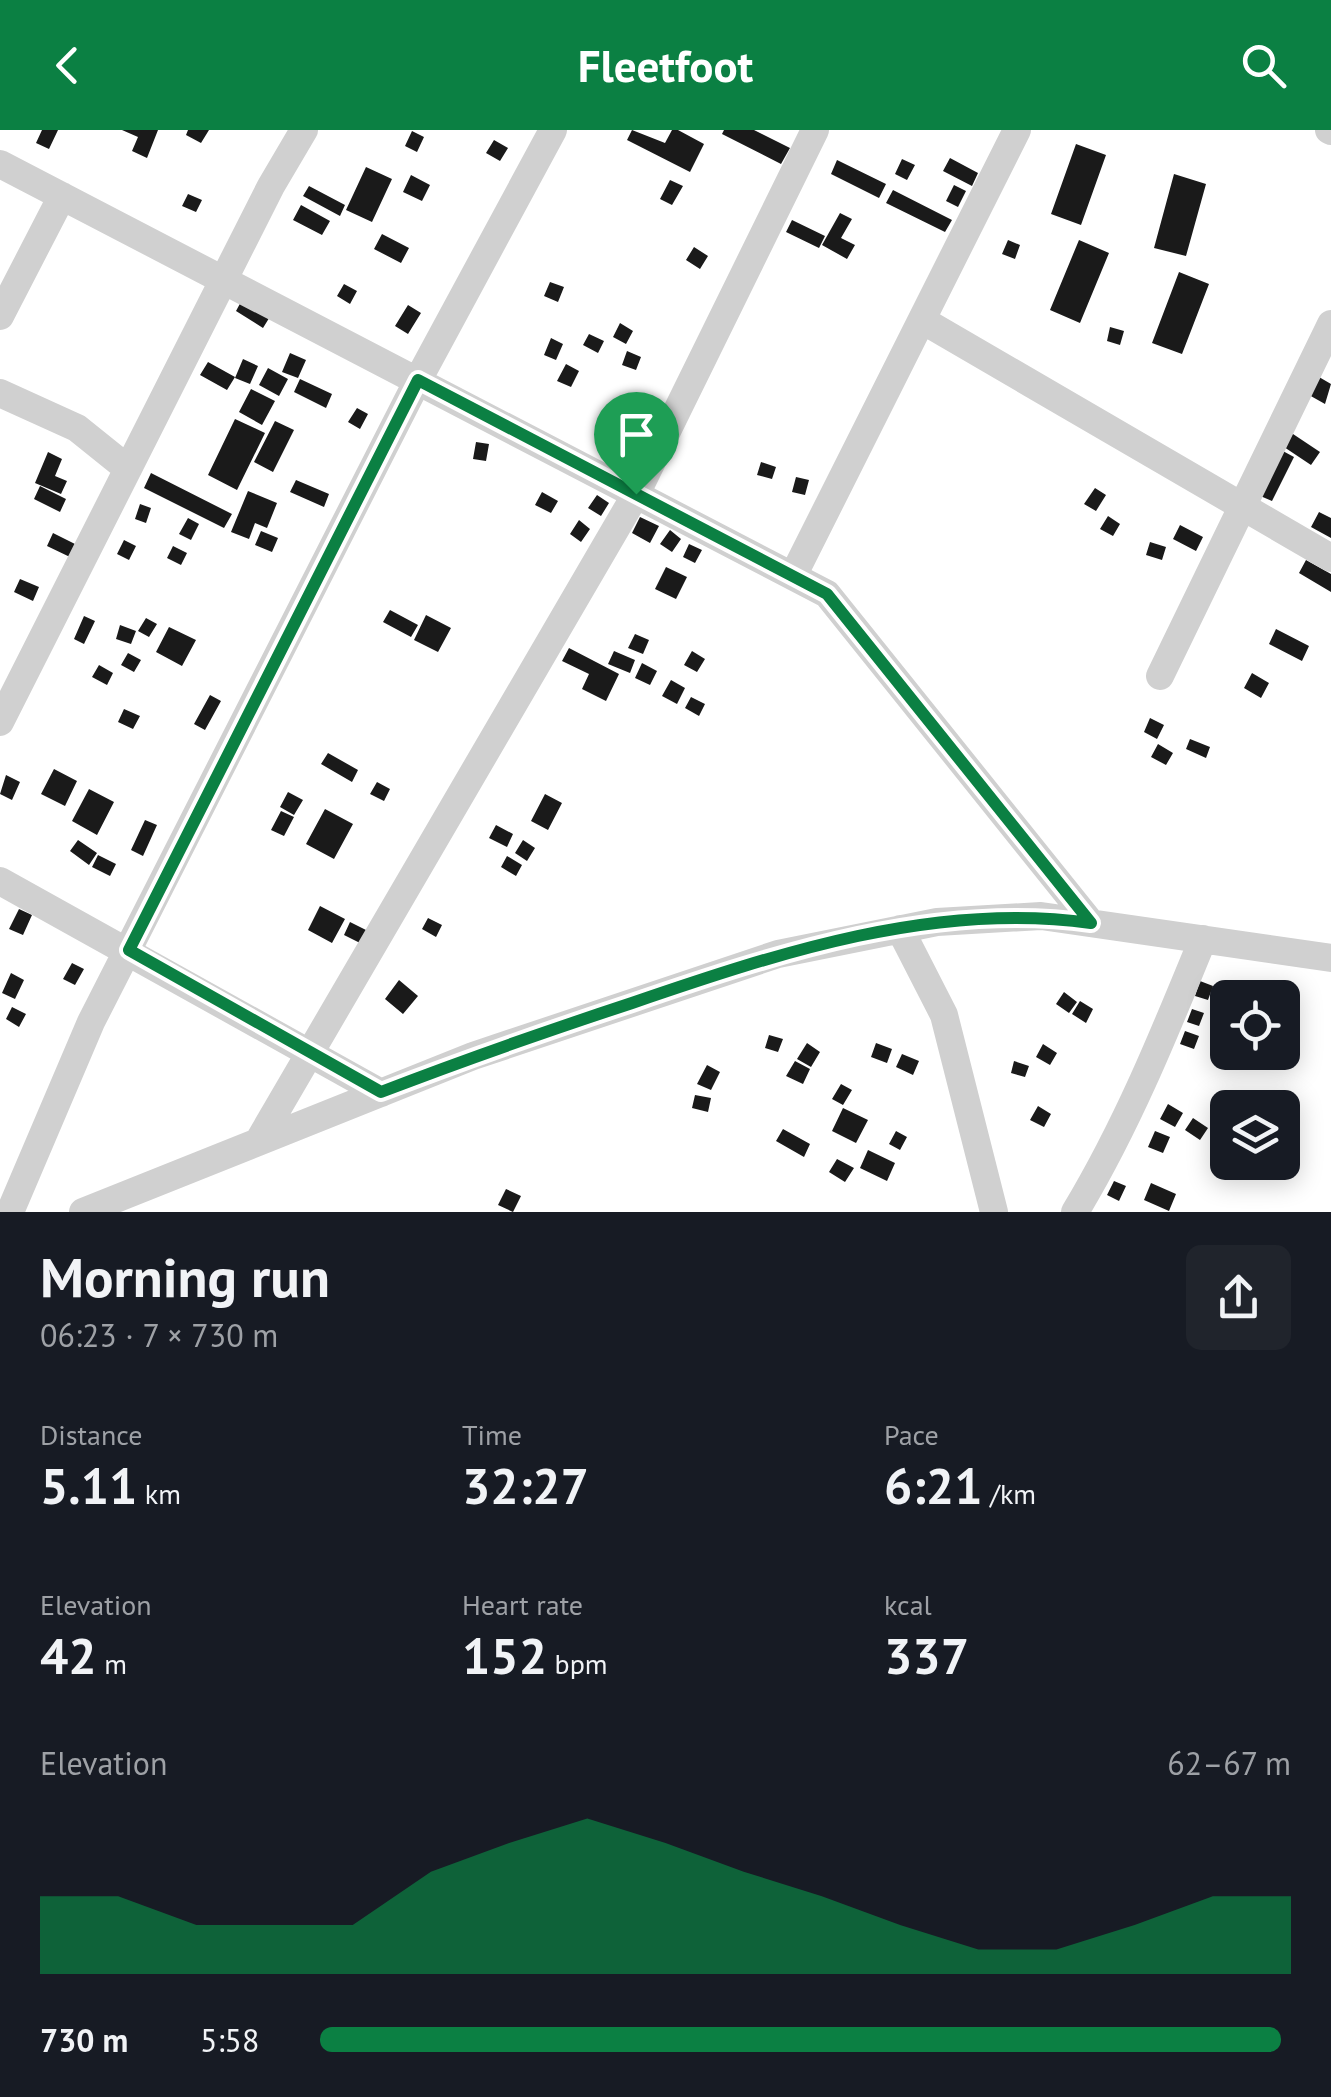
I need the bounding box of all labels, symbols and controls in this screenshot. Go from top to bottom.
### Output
text: Fleetfoot [578,36,753,94]
icon: back [40,38,95,93]
icon: search [1236,38,1291,93]
pin [594,392,679,495]
icon: arrive [609,407,664,462]
map controls [1210,980,1300,1180]
button: locate [1210,980,1300,1070]
button: layers [1210,1090,1300,1180]
text: Morning run [40,1241,330,1312]
button: share [1186,1245,1291,1350]
text: 06:23 · 7 × 730 m [40,1314,278,1356]
text: Distance [40,1416,143,1453]
text: Time [462,1416,522,1453]
text: Pace [884,1416,939,1453]
text: 5.11 [40,1453,137,1518]
text: 32:27 [462,1453,589,1518]
text: 6:21 [884,1453,983,1518]
text: km [137,1475,181,1512]
text: /km [983,1475,1036,1512]
text: Elevation [40,1586,152,1623]
text: Heart rate [462,1586,583,1623]
text: kcal [884,1586,932,1623]
text: 42 [40,1623,97,1688]
text: 152 [462,1623,547,1688]
text: 337 [884,1623,969,1688]
text: m [97,1645,127,1682]
text: bpm [547,1645,608,1682]
text: Elevation [40,1742,167,1784]
text: 62–67 m [1167,1742,1291,1784]
text: 730 m [40,2019,128,2061]
text: 5:58 [200,2019,259,2061]

